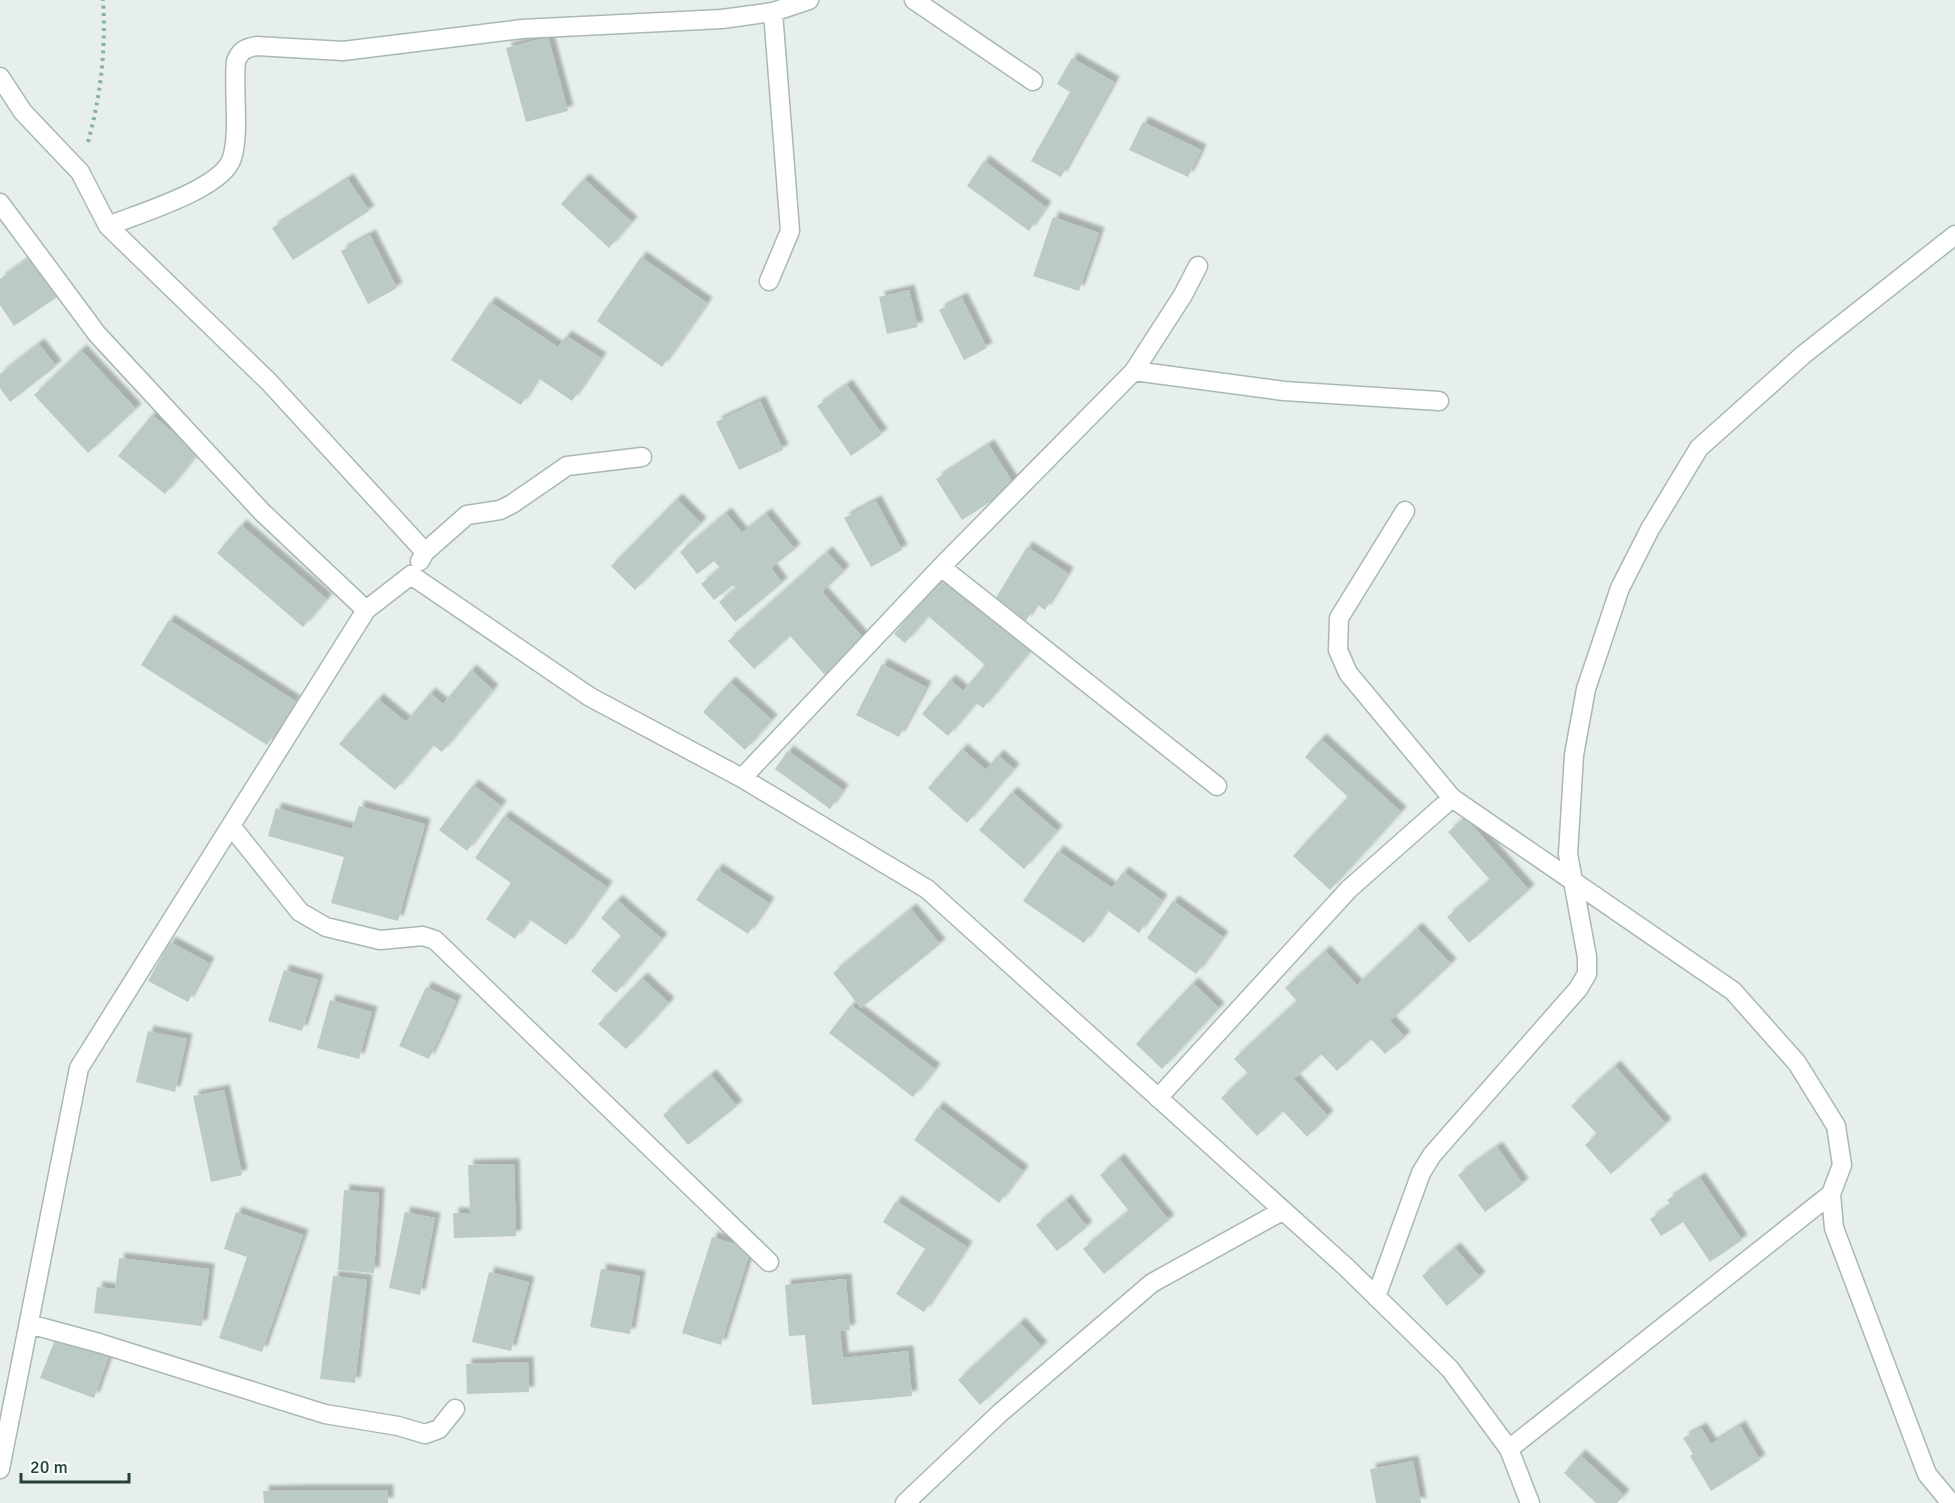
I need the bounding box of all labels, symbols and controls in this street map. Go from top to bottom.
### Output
scale bar [21,1446,129,1484]
text: 20 m [30,1456,68,1478]

